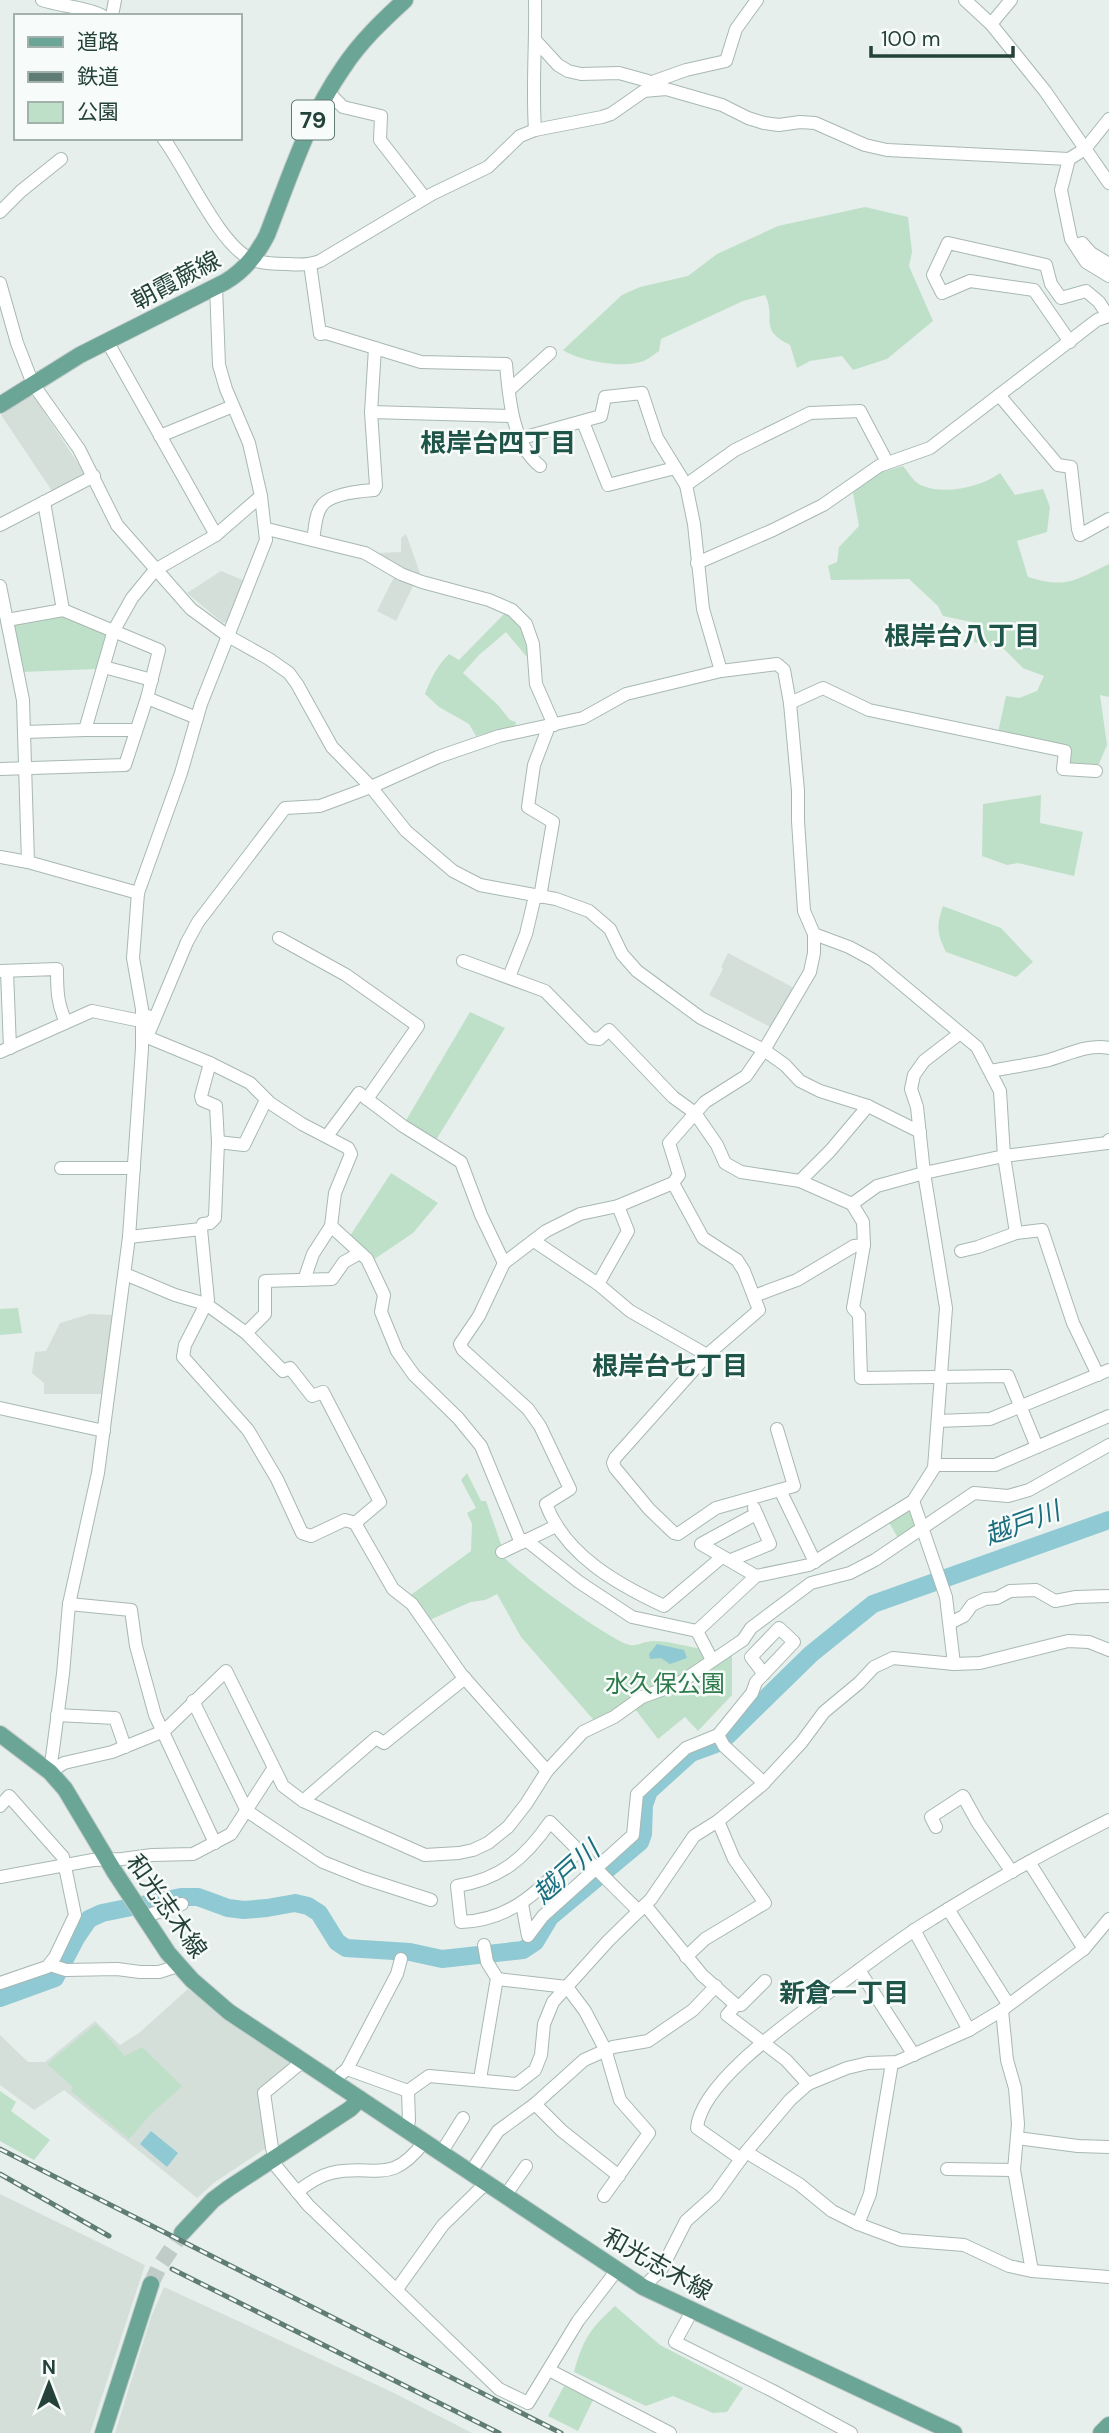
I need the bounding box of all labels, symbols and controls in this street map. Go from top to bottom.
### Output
legend [14,14,242,140]
scale bar [871,14,1013,58]
text: 100 m [881,25,941,53]
text: 道路 [77,28,119,56]
text: 鉄道 [77,63,119,91]
text: 公園 [77,98,119,126]
road number: 79 [292,100,334,140]
street label: 朝霞蕨線 [126,244,226,316]
district label: 根岸台四丁目 [420,426,576,460]
district label: 根岸台八丁目 [884,619,1040,653]
district label: 根岸台七丁目 [592,1349,748,1383]
water label: 越戸川 [980,1493,1067,1552]
park label: 水久保公園 [605,1668,725,1699]
water label: 越戸川 [526,1831,609,1911]
street label: 和光志木線 [120,1848,214,1964]
district label: 新倉一丁目 [779,1976,909,2010]
street label: 和光志木線 [598,2221,718,2307]
north arrow [14,2349,84,2419]
text: N [42,2355,56,2380]

